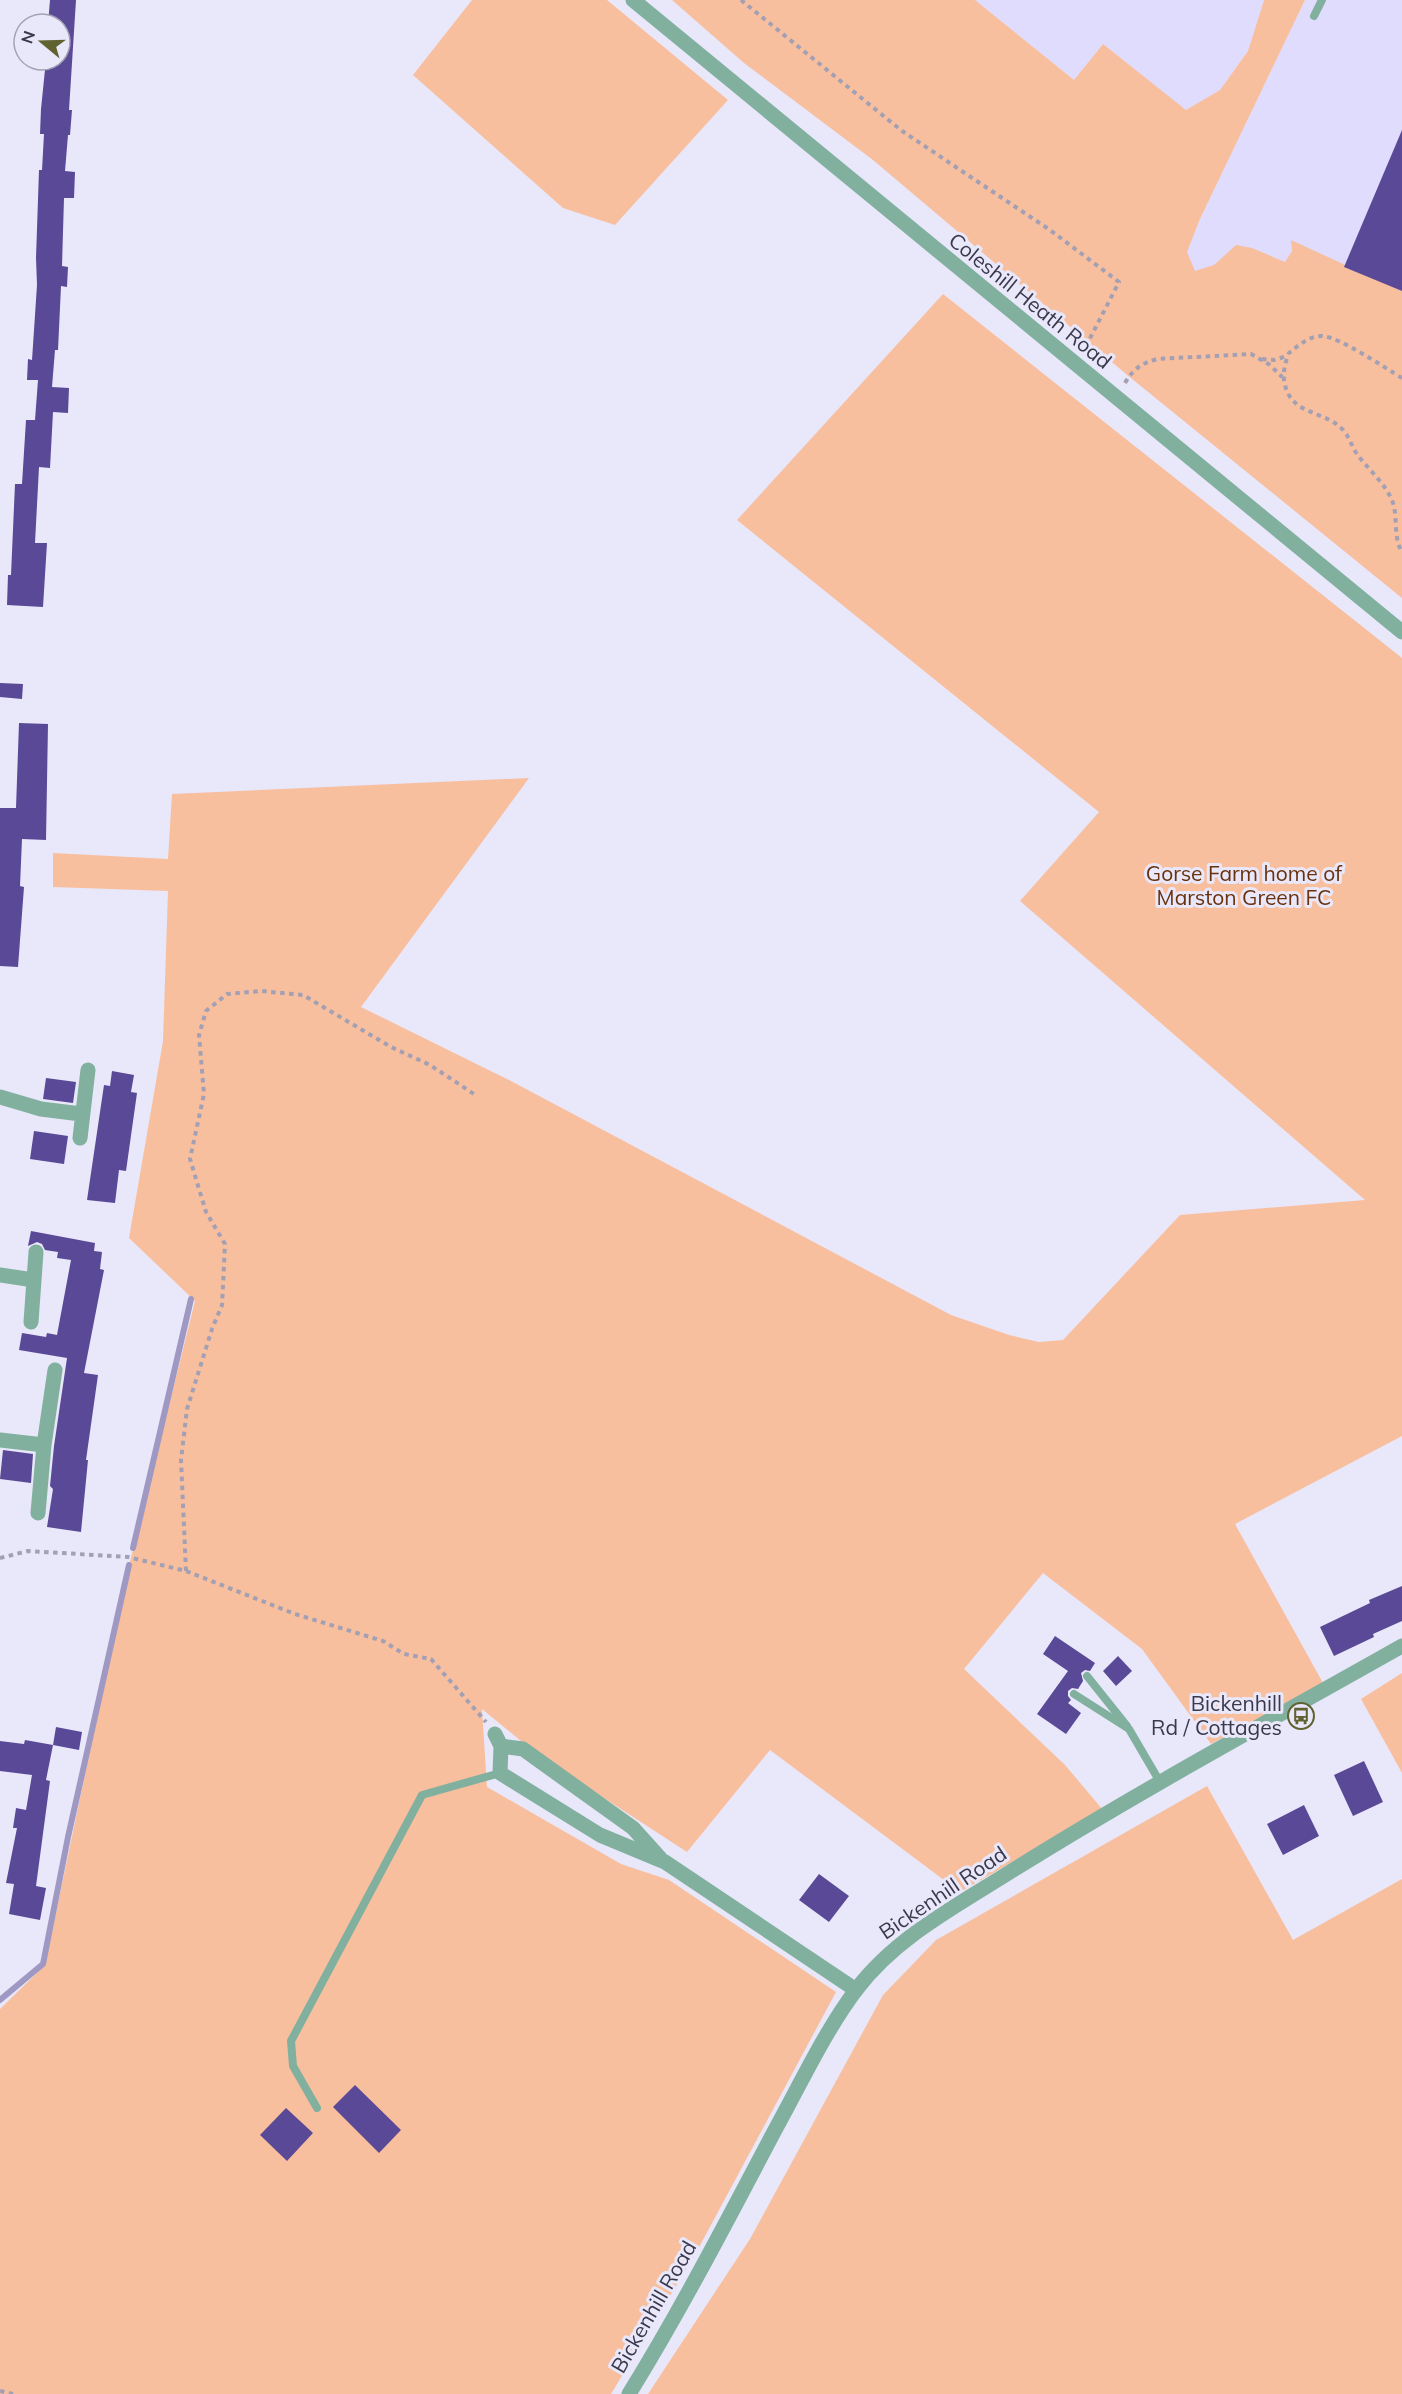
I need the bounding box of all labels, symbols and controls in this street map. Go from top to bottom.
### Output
north arrow [12,12,72,72]
text: N [16,28,39,46]
street label: Coleshill Heath Road [944,227,1117,374]
park label: Gorse Farm home of Marston Green FC [1146,860,1343,910]
place label: Bickenhill Rd / Cottages [1151,1690,1282,1740]
bus stop icon: Bickenhill Rd / Cottages [1286,1701,1316,1731]
street label: Bickenhill Road [874,1840,1011,1944]
street label: Bickenhill Road [605,2236,701,2377]

